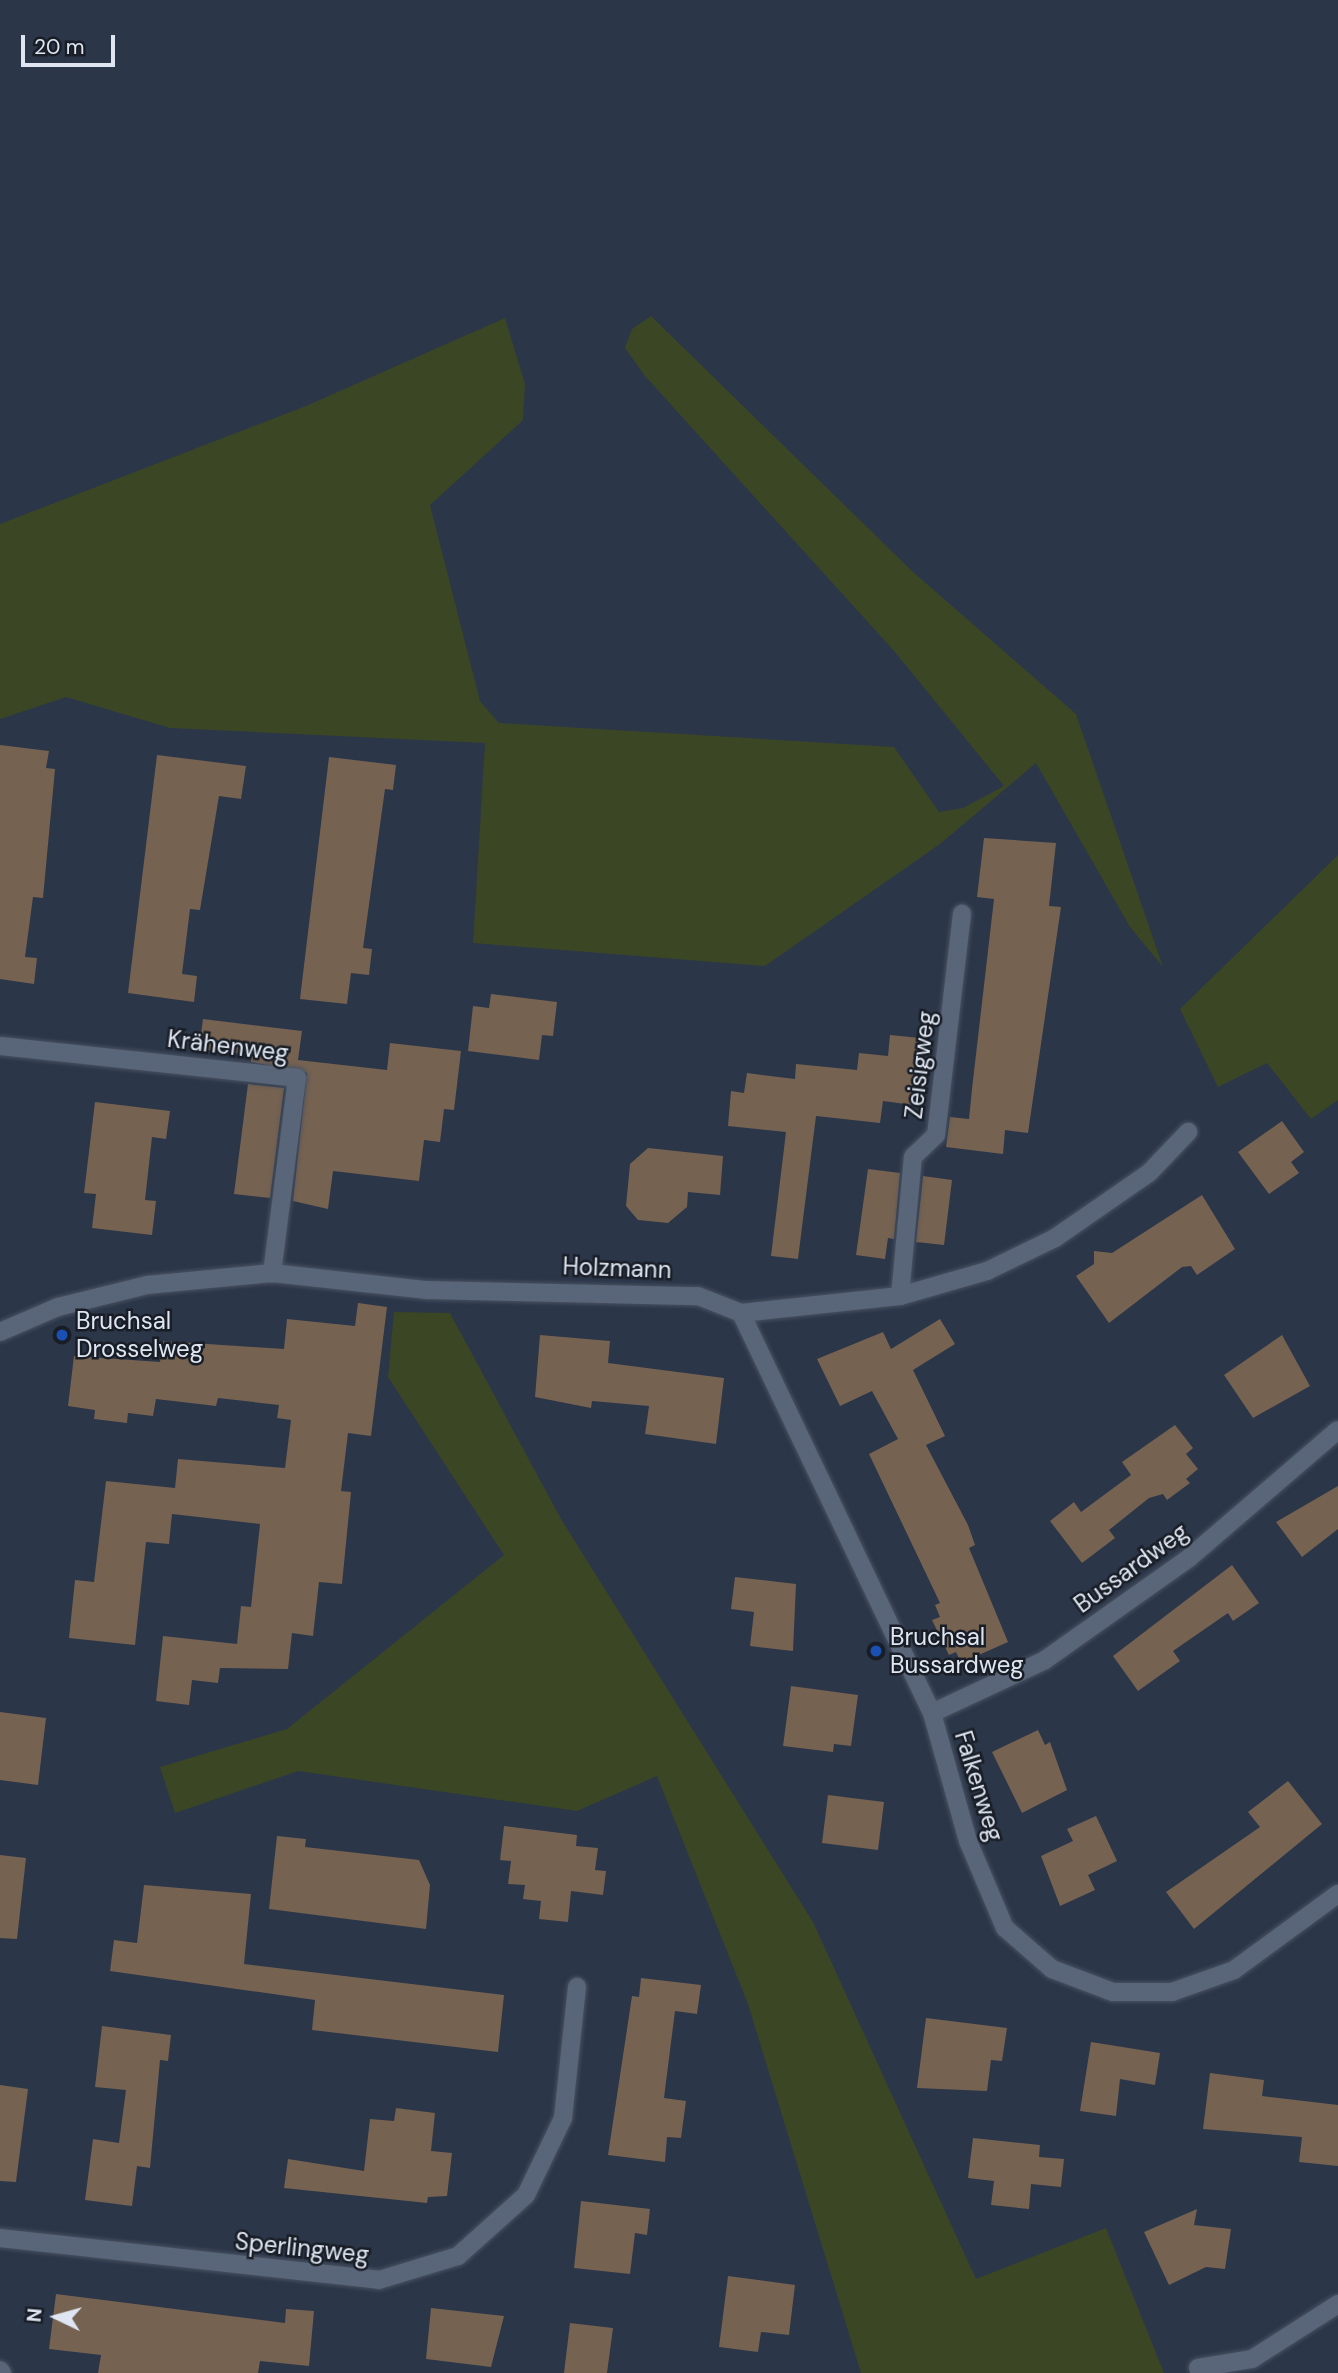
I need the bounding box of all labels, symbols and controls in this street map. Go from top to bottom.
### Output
scale bar [24,21,119,65]
text: 20 m [34,33,85,61]
street label: Zeisigweg [899,1009,941,1121]
street label: Krähenweg [166,1024,290,1068]
street label: Holzmann [562,1252,672,1284]
place label: Bruchsal Drosselweg [76,1307,203,1363]
marker: Bruchsal Drosselweg [54,1327,70,1343]
street label: Bussardweg [1068,1517,1194,1619]
place label: Bruchsal Bussardweg [890,1623,1024,1679]
marker: Bruchsal Bussardweg [868,1643,884,1659]
street label: Falkenweg [949,1727,1009,1845]
street label: Sperlingweg [234,2227,370,2269]
north arrow [21,2282,91,2352]
text: N [22,2307,48,2323]

